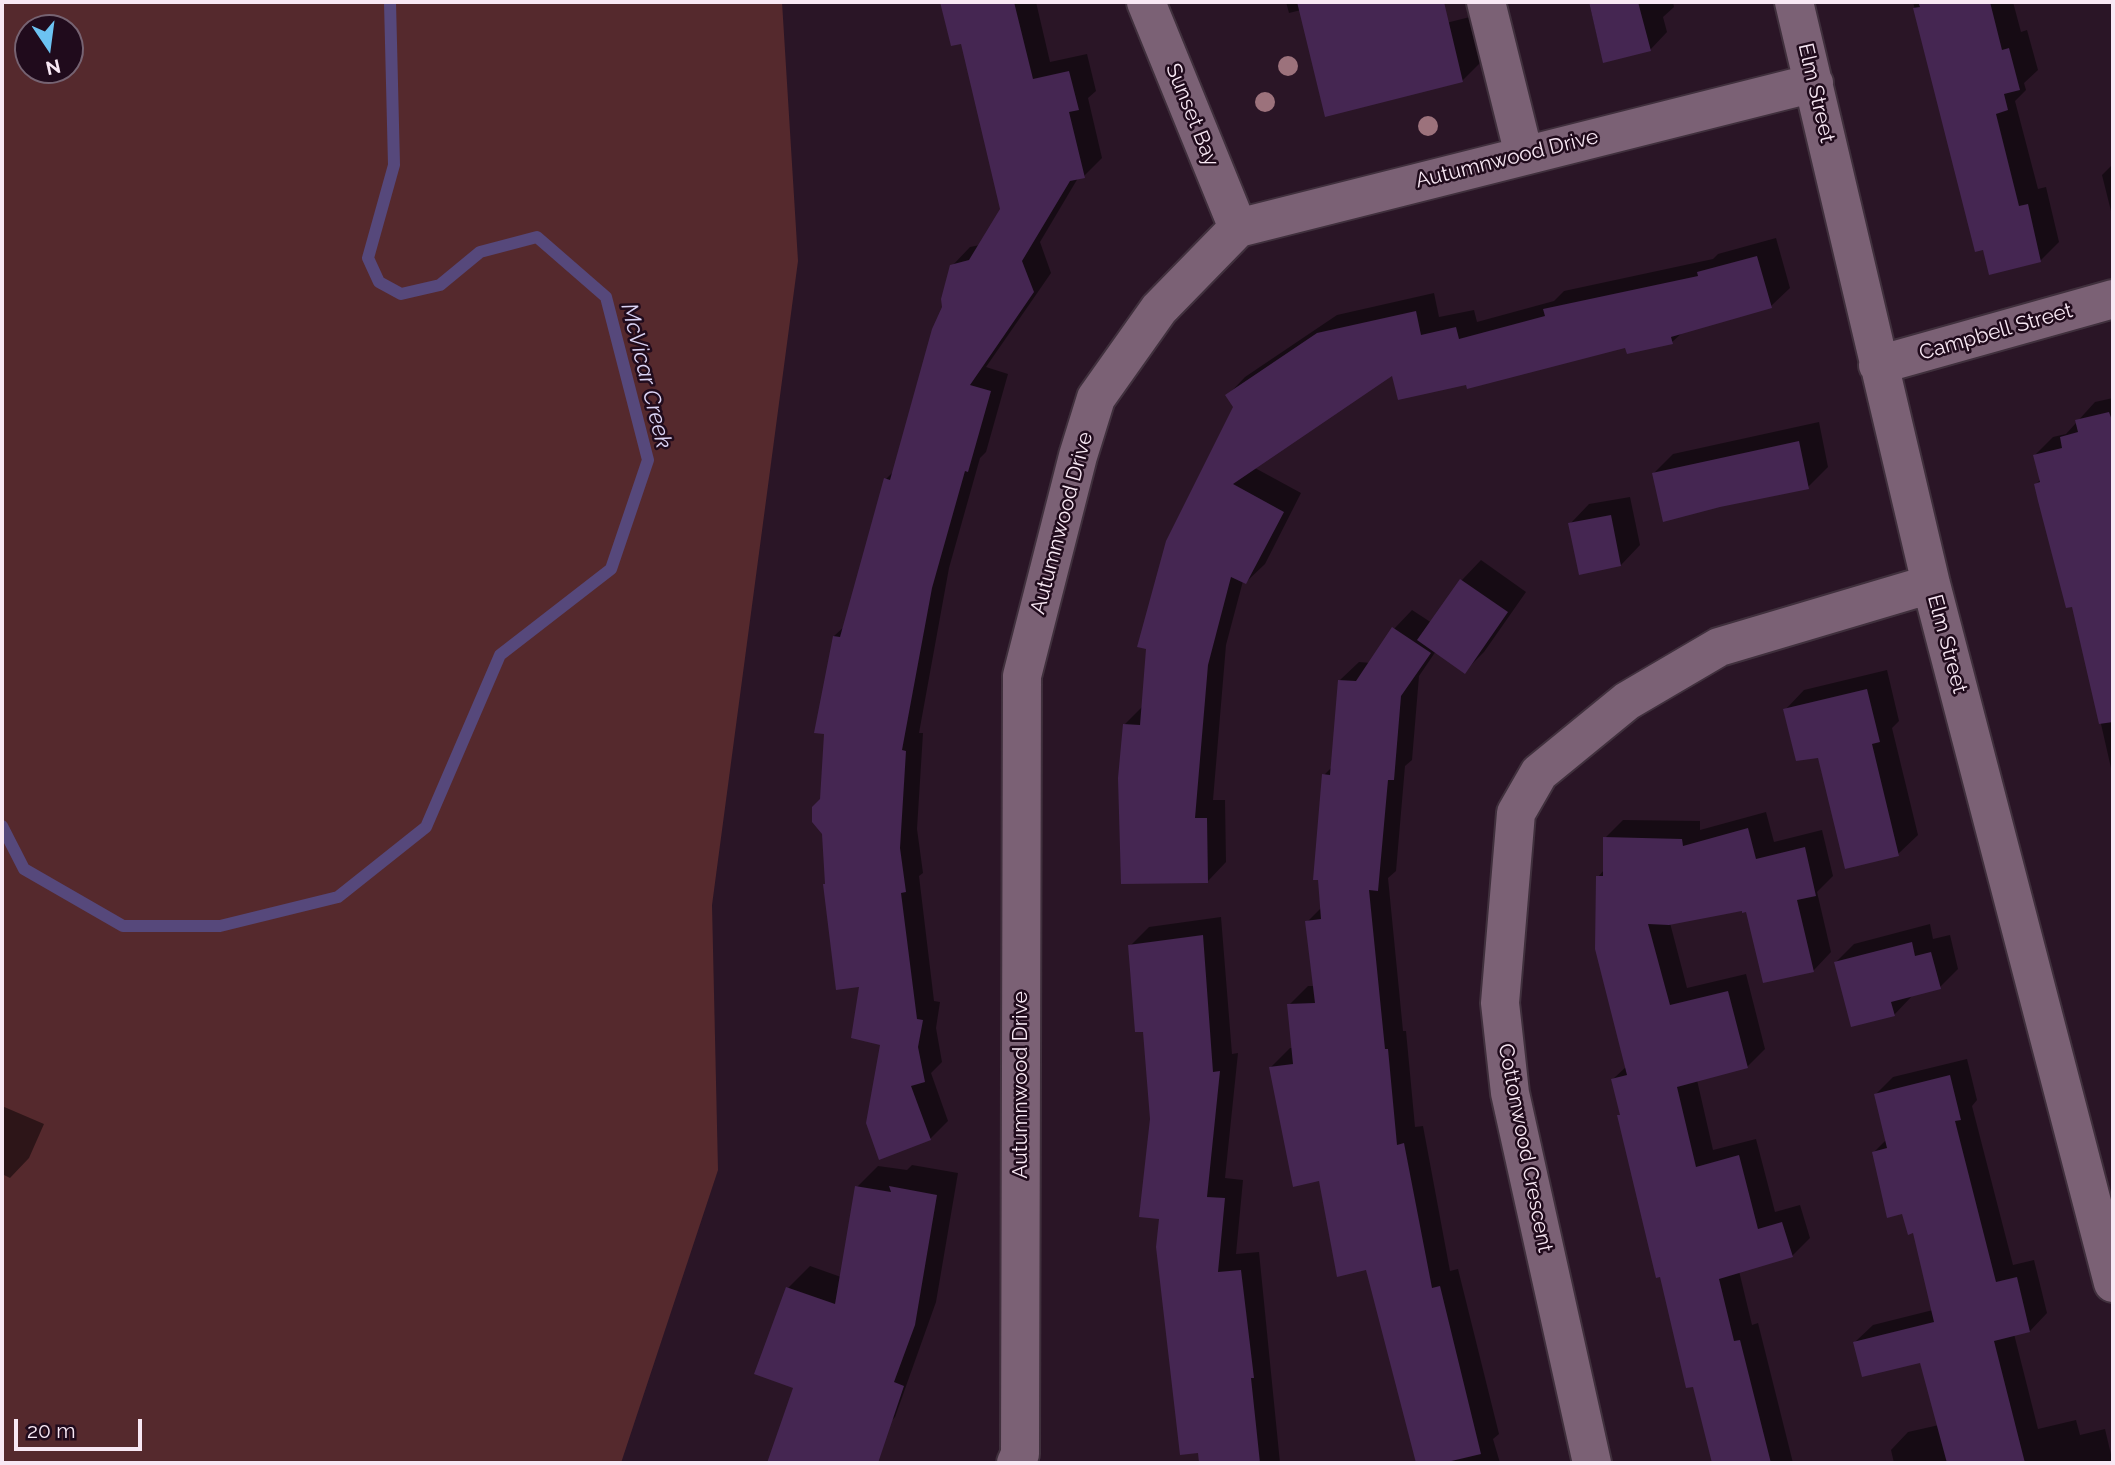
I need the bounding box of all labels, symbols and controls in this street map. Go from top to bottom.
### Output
north arrow [14,14,84,84]
street label: Elm Street [1792,41,1840,145]
text: N [44,55,63,80]
street label: Sunset Bay [1160,60,1224,170]
street label: Autumnwood Drive [1413,124,1601,194]
street label: Campbell Street [1916,298,2076,366]
water label: McVicar Creek [615,301,677,451]
street label: Autumnwood Drive [1026,429,1098,617]
street label: Elm Street [1922,592,1972,696]
street label: Autumnwood Drive [1008,991,1034,1179]
street label: Cottonwood Crescent [1492,1042,1558,1254]
scale bar [18,1406,145,1450]
text: 20 m [27,1418,75,1443]

